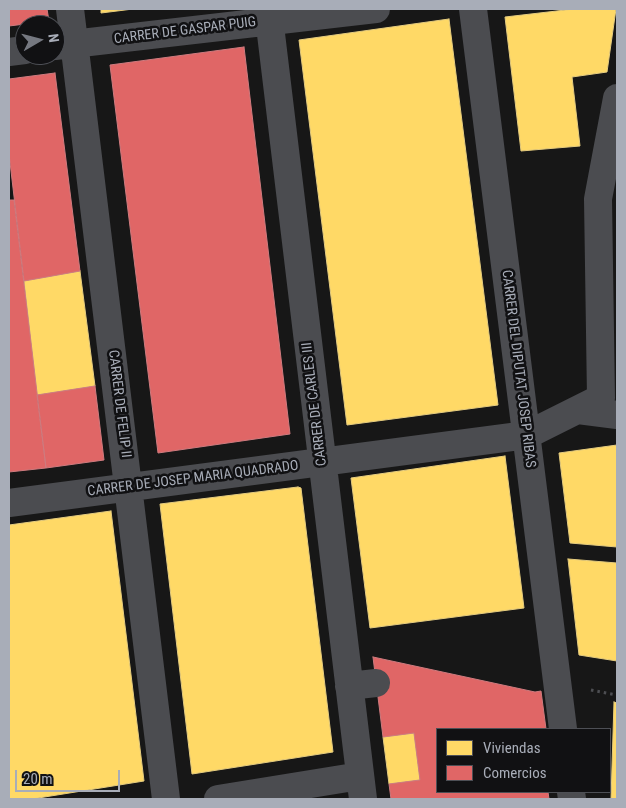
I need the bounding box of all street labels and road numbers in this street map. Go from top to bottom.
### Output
street label: CARRER DE GASPAR PUIG [113,14,257,48]
street label: CARRER DEL DIPUTAT JOSEP RIBAS [498,269,538,469]
street label: CARRER DE CARLES III [299,341,331,467]
street label: CARRER DE FELIP II [104,349,134,459]
street label: CARRER DE JOSEP MARIA QUADRADO [87,458,299,500]

